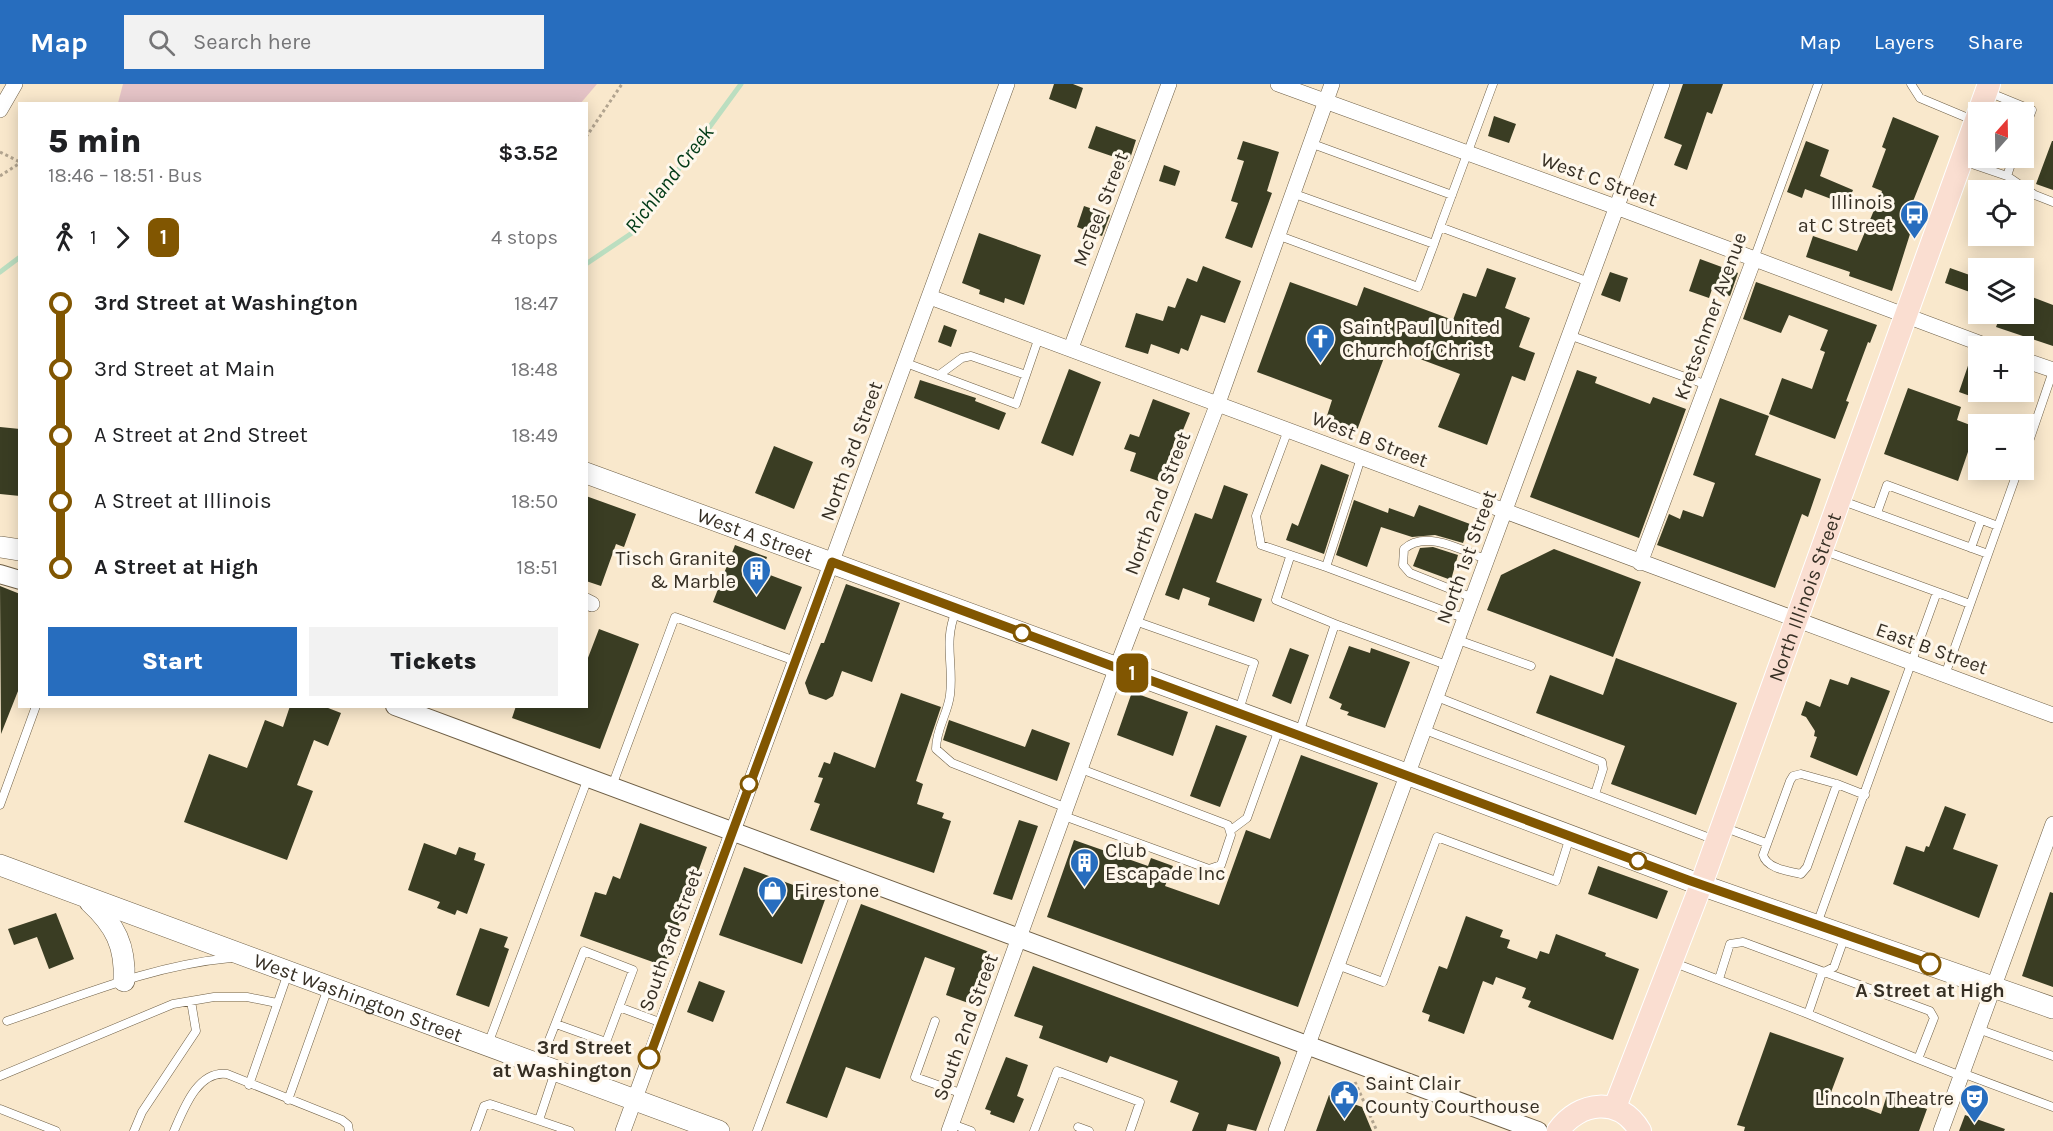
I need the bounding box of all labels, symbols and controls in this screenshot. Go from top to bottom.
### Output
search box [124,15,544,69]
text: Map [30,26,88,59]
icon: search [145,26,178,59]
text: Search here [193,29,311,55]
text: Map [1799,30,1841,54]
text: Layers [1874,30,1935,54]
text: Share [1968,30,2023,54]
north arrow [1968,102,2034,168]
map controls [1968,102,2034,480]
water label: Richland Creek [619,120,719,238]
text: 5 min [48,122,142,160]
text: $3.52 [498,140,558,166]
street label: McTeel Street [1068,148,1133,269]
street label: West C Street [1537,148,1661,211]
text: 18:46 – 18:51 · Bus [48,164,203,187]
button: locate [1968,180,2034,246]
place label: Illinois at C Street [1798,191,1893,237]
bus stop icon: Illinois at C Street [1898,198,1930,240]
icon: walk [48,221,81,254]
icon: forward [106,221,139,254]
text: 1 [160,225,167,249]
text: 1 [90,226,97,249]
text: 4 stops [491,226,558,249]
street label: Kretschmer Avenue [1669,229,1752,403]
button: layers [1968,258,2034,324]
text: 3rd Street at Washington [94,290,358,316]
text: 18:47 [514,292,558,315]
place label: Saint Paul United Church of Christ [1342,316,1501,362]
church icon: Saint Paul United Church of Christ [1305,322,1337,364]
button: + [1968,336,2034,402]
text: 3rd Street at Main [94,356,275,382]
text: 18:48 [511,358,558,381]
street label: North 3rd Street [816,378,888,524]
street label: West B Street [1309,407,1432,472]
button: − [1968,414,2034,480]
text: A Street at 2nd Street [94,422,308,448]
text: 18:49 [512,424,558,447]
street label: North 2nd Street [1120,428,1195,578]
street label: North 1st Street [1432,487,1501,627]
text: A Street at Illinois [94,488,272,514]
text: 18:50 [511,490,558,513]
street label: West A Street [694,504,816,567]
street label: North Illinois Street [1764,509,1846,685]
place label: Tisch Granite & Marble [615,547,736,593]
text: A Street at High [94,554,259,580]
building icon: Tisch Granite & Marble [741,554,773,596]
text: 18:51 [517,556,558,579]
street label: East B Street [1873,618,1991,679]
unlabelled marker [1013,624,1031,642]
button: Start [48,627,297,696]
button: Tickets [309,627,558,696]
line badge: 1 [1112,654,1152,692]
text: 1 [1128,661,1136,685]
unlabelled marker [740,775,758,793]
place label: Club Escapade Inc [1105,839,1226,885]
building icon: Club Escapade Inc [1068,846,1100,888]
unlabelled marker [1629,852,1647,870]
street label: South 3rd Street [634,865,707,1015]
shop icon: Firestone [757,874,789,916]
place label: Firestone [794,879,879,902]
street label: West Washington Street [251,949,466,1047]
street label: South 2nd Street [928,950,1003,1104]
marker: A Street at High [1919,953,1941,975]
place label: A Street at High [1855,979,2005,1002]
place label: 3rd Street at Washington [492,1036,632,1082]
marker: 3rd Street at Washington [638,1047,660,1069]
place label: Saint Clair County Courthouse [1365,1072,1540,1118]
public building icon: Saint Clair County Courthouse [1328,1078,1360,1120]
theatre icon: Lincoln Theatre [1959,1082,1991,1124]
place label: Lincoln Theatre [1815,1087,1954,1110]

